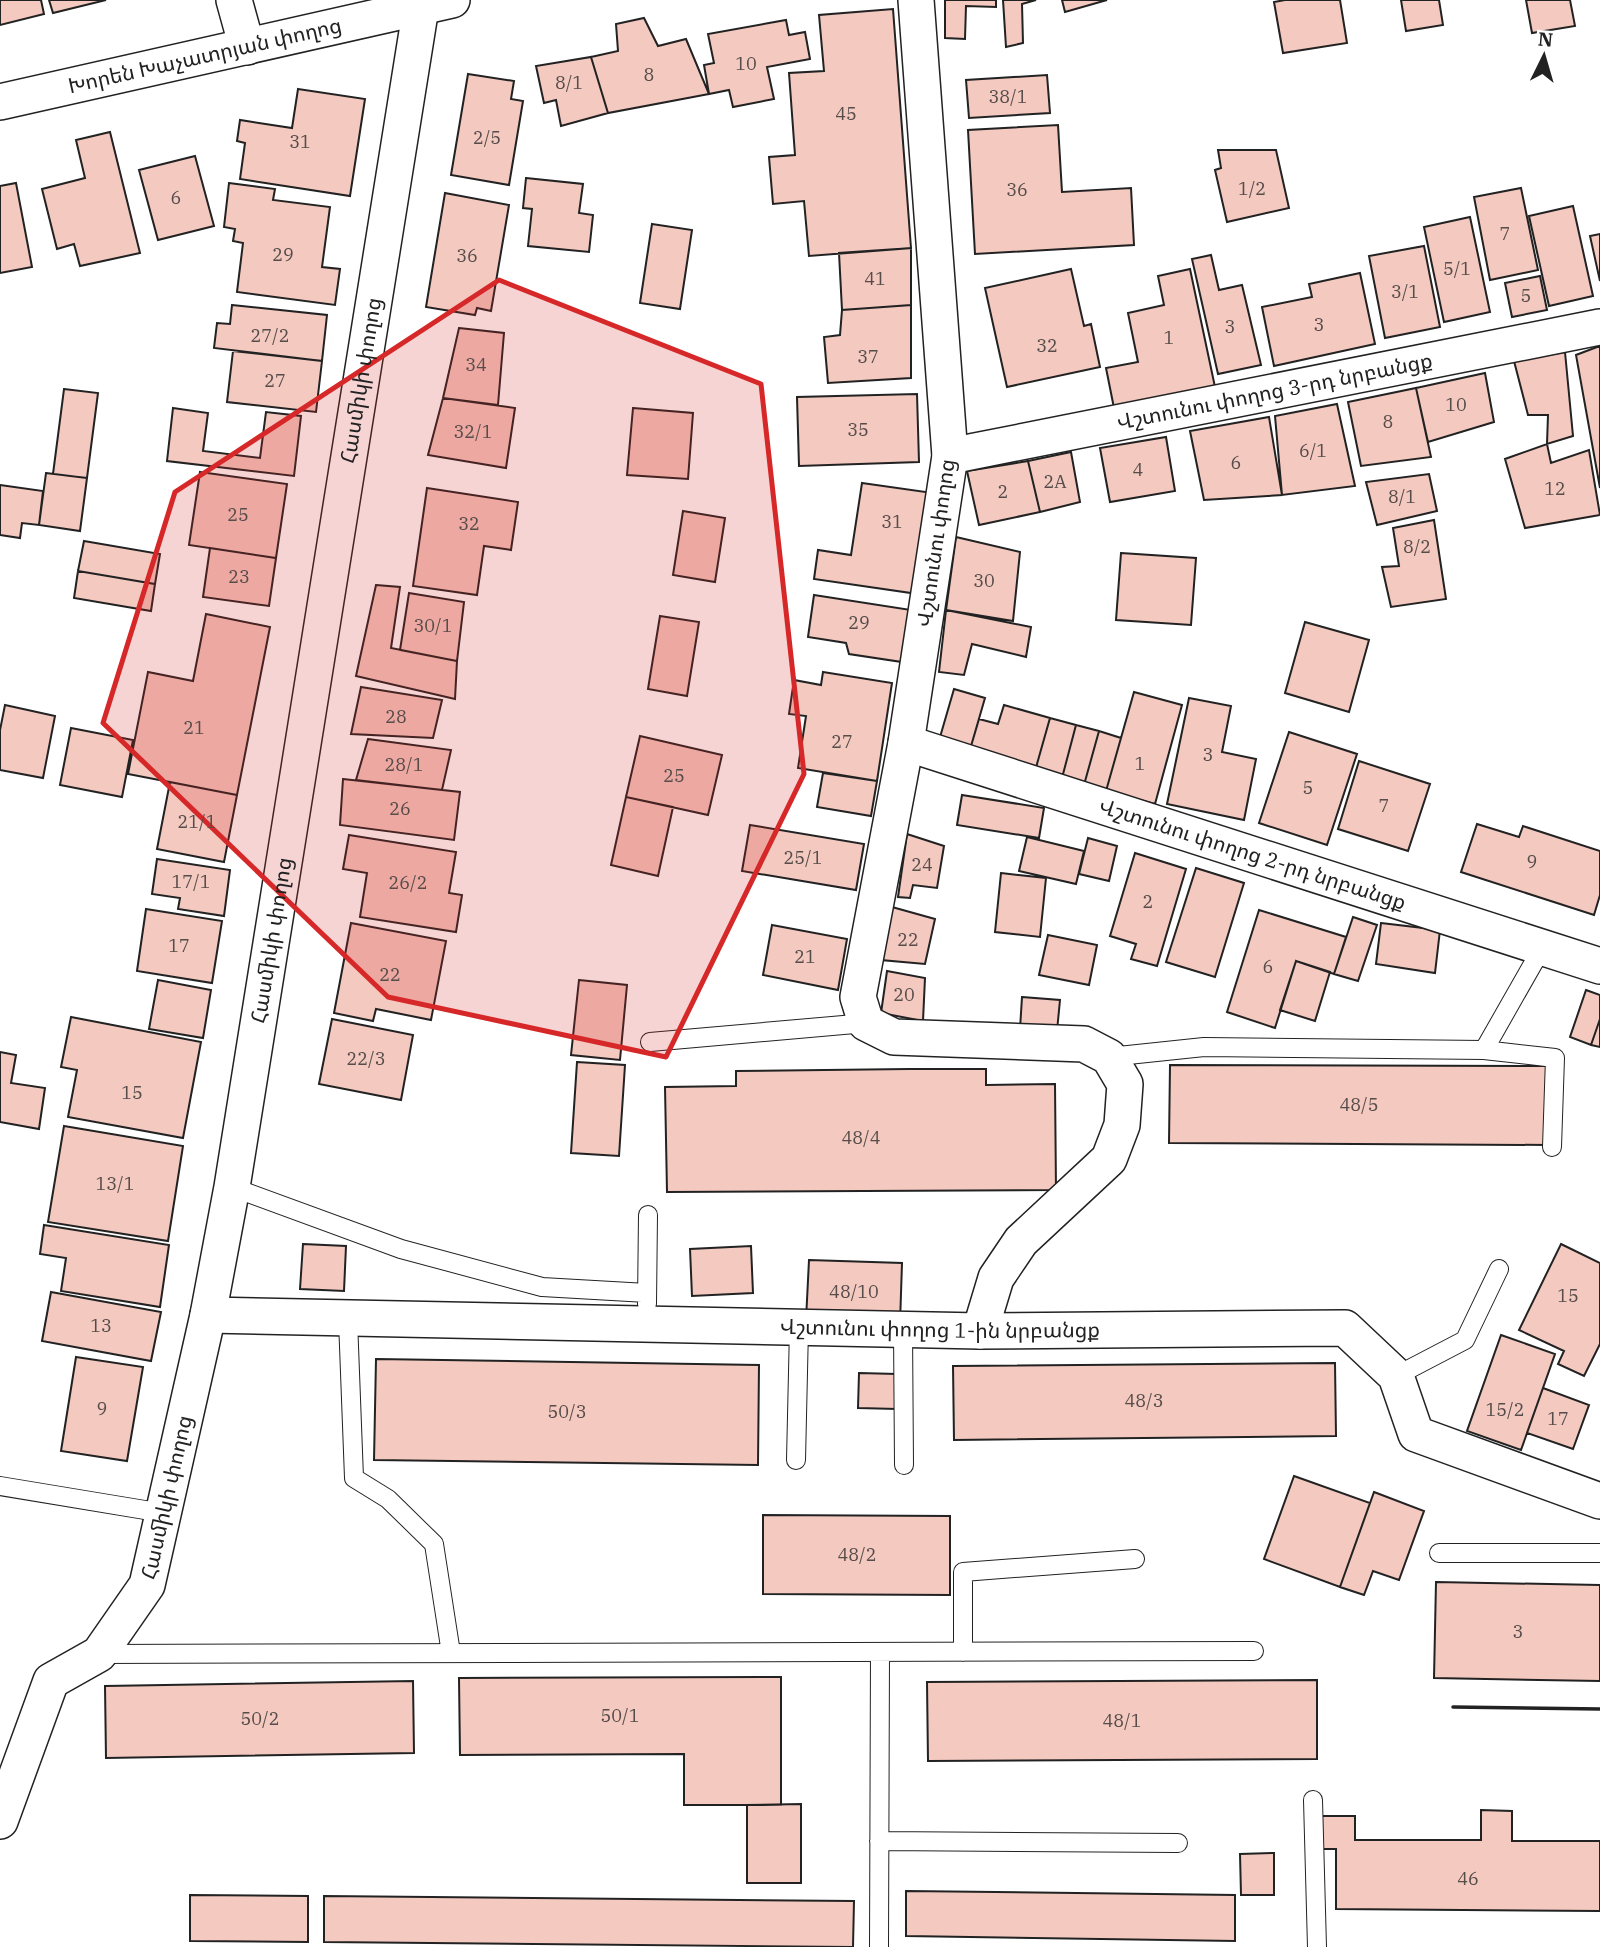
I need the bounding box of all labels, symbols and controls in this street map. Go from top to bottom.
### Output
street label: Խորեն Խաչատրյան փողոց [65,10,344,99]
north arrow [1509,21,1579,91]
text: N [1537,26,1554,52]
house number: 10 [735,52,757,75]
house number: 8 [644,63,654,86]
house number: 8/1 [555,71,583,94]
house number: 38/1 [989,85,1028,108]
house number: 45 [835,102,857,125]
house number: 2/5 [473,126,501,149]
house number: 31 [289,130,311,153]
house number: 1/2 [1238,177,1266,200]
house number: 36 [1006,178,1028,201]
house number: 6 [171,186,181,209]
house number: 7 [1500,222,1510,245]
house number: 29 [272,243,294,266]
house number: 36 [456,244,478,267]
house number: 5/1 [1443,257,1471,280]
house number: 41 [864,267,886,290]
house number: 3/1 [1391,280,1419,303]
house number: 5 [1521,284,1531,307]
street label: Հասմիկի փողոց [333,295,387,465]
house number: 3 [1314,313,1324,336]
house number: 3 [1225,315,1235,338]
house number: 27/2 [251,324,290,347]
house number: 1 [1164,326,1174,349]
house number: 32 [1036,334,1058,357]
house number: 37 [857,345,879,368]
street label: Վշտունու փողոց 3-րդ նրբանցք [1114,346,1435,436]
house number: 34 [465,353,487,376]
house number: 27 [264,369,286,392]
house number: 10 [1445,393,1467,416]
house number: 8 [1383,410,1393,433]
house number: 35 [847,418,869,441]
house number: 32/1 [454,420,493,443]
house number: 6/1 [1299,439,1327,462]
house number: 6 [1231,451,1241,474]
street label: Վշտունու փողոց [909,457,961,629]
house number: 4 [1133,458,1143,481]
house number: 2A [1043,470,1067,493]
house number: 12 [1544,477,1566,500]
house number: 2 [998,480,1008,503]
house number: 8/1 [1388,485,1416,508]
house number: 25 [227,503,249,526]
house number: 31 [881,510,903,533]
house number: 32 [458,512,480,535]
house number: 8/2 [1403,535,1431,558]
house number: 23 [228,565,250,588]
house number: 30 [973,569,995,592]
house number: 29 [848,611,870,634]
house number: 30/1 [414,614,453,637]
house number: 28 [385,705,407,728]
house number: 21 [183,716,205,739]
house number: 27 [831,730,853,753]
house number: 3 [1203,743,1213,766]
house number: 1 [1135,752,1145,775]
house number: 28/1 [385,753,424,776]
house number: 25 [663,764,685,787]
house number: 5 [1303,776,1313,799]
street label: Վշտունու փողոց 2-րդ նրբանցք [1097,793,1409,917]
house number: 7 [1379,794,1389,817]
house number: 26 [389,797,411,820]
house number: 21/1 [178,810,217,833]
house number: 25/1 [784,846,823,869]
house number: 9 [1527,850,1537,873]
house number: 24 [911,853,933,876]
street label: Հասմիկի փողոց [243,855,298,1025]
house number: 17/1 [172,870,211,893]
house number: 26/2 [389,871,428,894]
house number: 2 [1143,891,1153,913]
house number: 22 [897,928,919,951]
house number: 17 [168,934,190,957]
house number: 21 [794,945,816,968]
house number: 6 [1263,955,1273,978]
house number: 22 [379,963,401,986]
house number: 20 [893,983,915,1006]
house number: 22/3 [347,1047,386,1070]
house number: 15 [121,1081,143,1104]
house number: 48/5 [1340,1093,1379,1116]
house number: 48/4 [842,1126,881,1149]
house number: 13/1 [96,1172,135,1195]
house number: 48/10 [829,1280,879,1303]
house number: 15 [1557,1284,1579,1307]
street label: Վշտունու փողոց 1-ին նրբանցք [780,1312,1100,1344]
house number: 13 [90,1314,112,1337]
house number: 48/3 [1125,1389,1164,1412]
house number: 9 [97,1397,107,1420]
house number: 15/2 [1486,1398,1525,1421]
house number: 50/3 [548,1400,587,1423]
house number: 17 [1547,1407,1569,1430]
street label: Հասմիկի փողոց [134,1412,198,1582]
house number: 48/2 [838,1543,877,1566]
house number: 3 [1513,1620,1523,1643]
house number: 50/1 [601,1704,640,1727]
house number: 50/2 [241,1707,280,1730]
house number: 48/1 [1103,1709,1142,1732]
house number: 46 [1457,1867,1479,1890]

